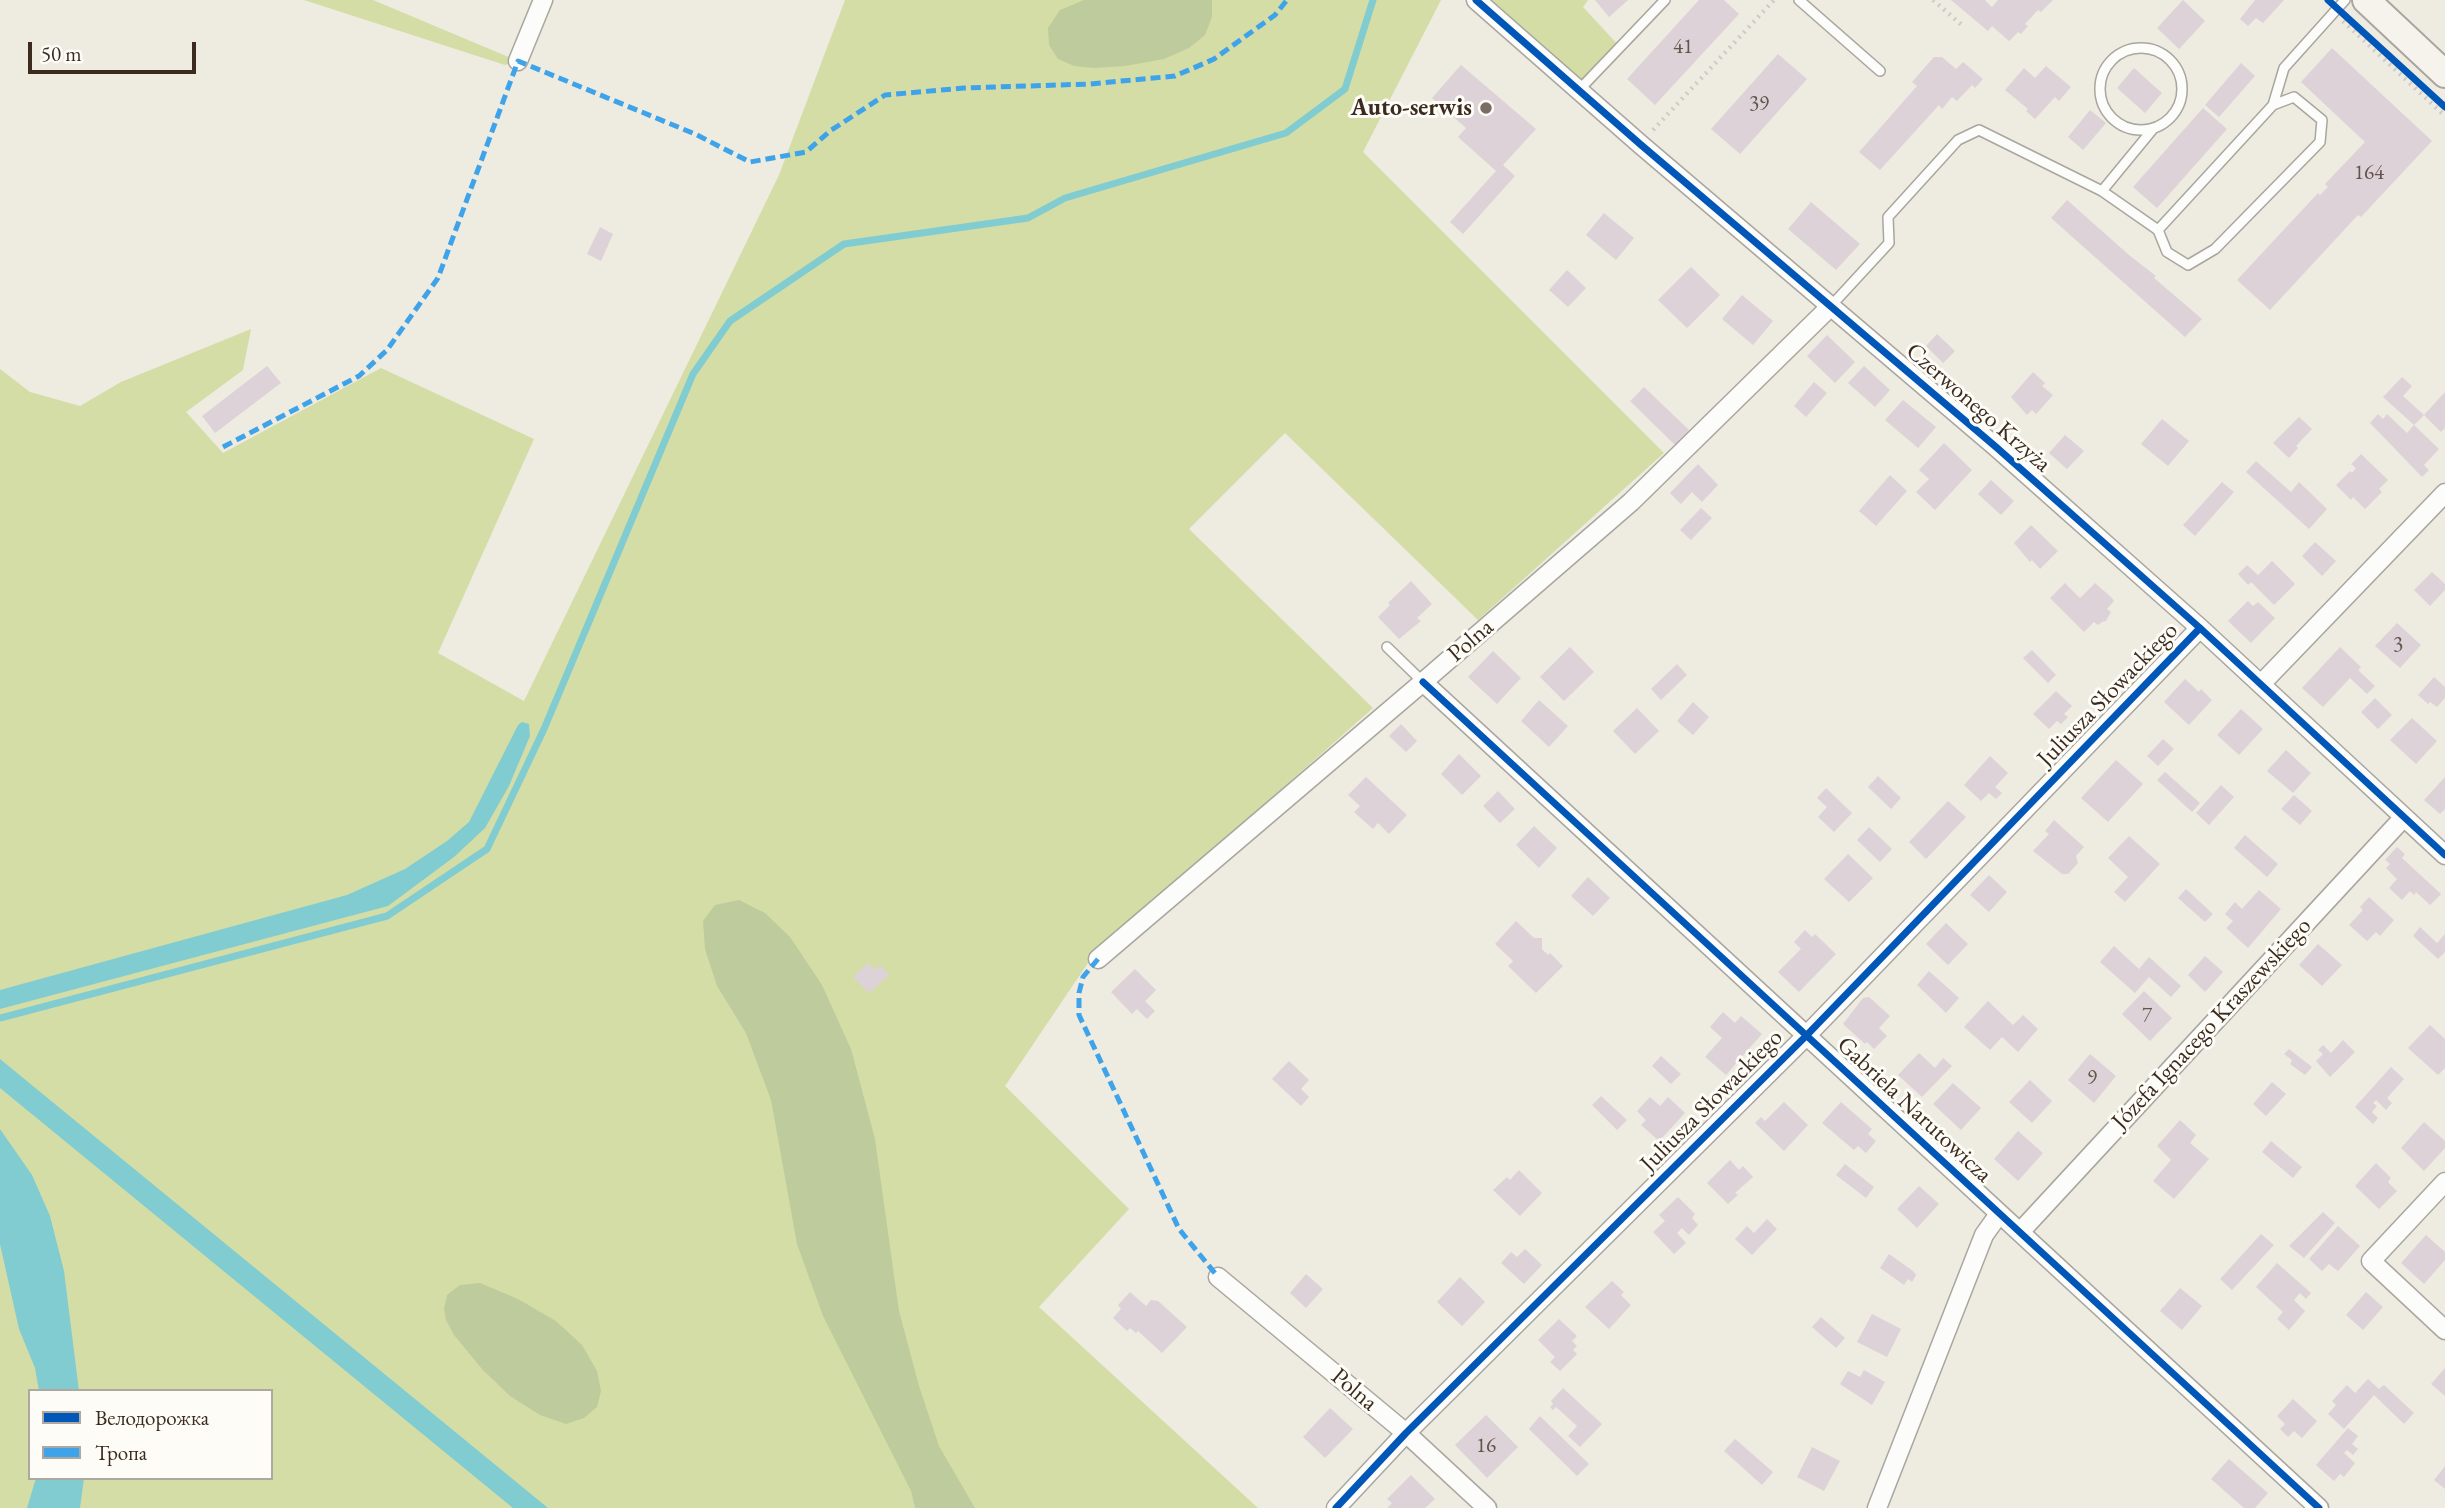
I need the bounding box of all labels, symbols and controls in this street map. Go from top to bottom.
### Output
scale bar [32,28,200,72]
house number: 41 [1673,34,1693,60]
text: 50 m [41,40,82,67]
house number: 39 [1749,91,1769,117]
place label: Auto-serwis [1351,94,1472,122]
marker: Auto-serwis [1478,100,1494,116]
house number: 164 [2354,160,2384,186]
street label: Czerwonego Krzyża [1900,337,2056,479]
street label: Polna [1442,613,1500,669]
street label: Juliusza Słowackiego [2032,617,2184,773]
house number: 3 [2393,632,2403,658]
street label: Józefa Ignacego Kraszewskiego [2106,912,2318,1136]
house number: 7 [2142,1003,2152,1029]
street label: Juliusza Słowackiego [1635,1024,1789,1178]
street label: Gabriela Narutowicza [1831,1031,1997,1189]
house number: 9 [2087,1065,2097,1091]
street label: Polna [1325,1362,1383,1418]
legend [28,1389,273,1480]
text: Велодорожка [95,1404,209,1431]
house number: 16 [1476,1433,1496,1459]
text: Тропа [95,1439,147,1466]

